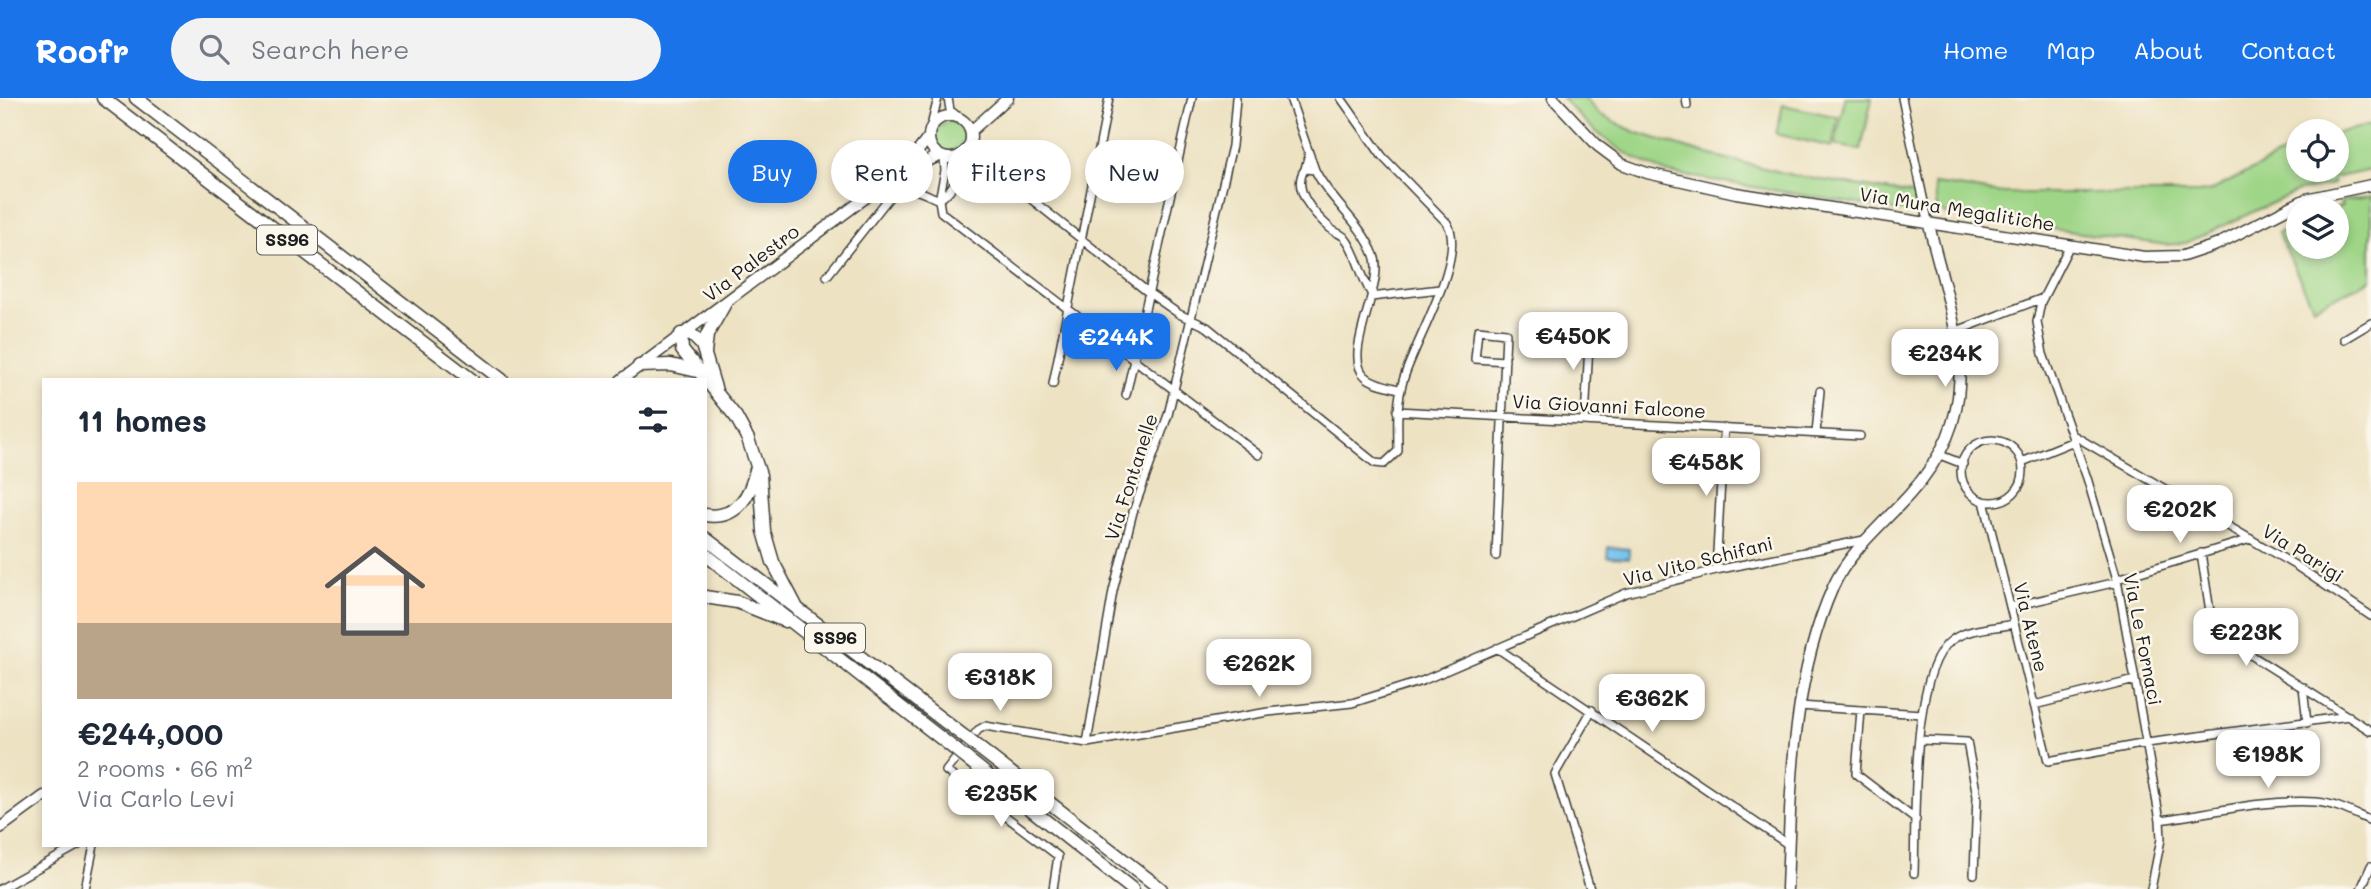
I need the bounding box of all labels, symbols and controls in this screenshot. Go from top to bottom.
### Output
search box [171,18,661,81]
text: Roofr [35,28,129,71]
icon: search [195,30,233,68]
text: Search here [251,32,409,66]
text: Home [1943,34,2008,65]
text: Map [2046,34,2095,65]
text: About [2133,34,2203,65]
text: Contact [2241,34,2336,65]
map controls [2286,119,2349,259]
button: locate [2286,119,2349,182]
chip: Buy [728,140,817,203]
chip: Rent [831,140,933,203]
chip: Filters [947,140,1071,203]
chip: New [1085,140,1184,203]
street label: Via Mura Megalitiche [1858,181,2056,236]
button: layers [2286,196,2349,259]
street label: Via Palestro [698,218,804,307]
road number: SS96 [257,225,317,254]
pin: €450K [1524,313,1622,372]
pin: €244K [1067,314,1165,373]
text: €450K [1535,320,1611,350]
text: €244K [1078,321,1154,351]
pin: €234K [1896,330,1994,389]
text: €234K [1907,337,1983,367]
street label: Via Giovanni Falcone [1512,388,1707,423]
text: 11 homes [77,400,207,440]
icon: filters [634,401,672,439]
street label: Via Fontanelle [1098,410,1163,544]
pin: €458K [1657,438,1755,498]
text: €458K [1668,446,1744,476]
pin: €202K [2131,486,2229,545]
text: €202K [2143,493,2217,523]
street label: Via Parigi [2258,518,2349,587]
icon: home [312,528,438,654]
street label: Via Vito Schifani [1620,530,1775,591]
street label: Via Le Fornaci [2118,570,2169,707]
street label: Via Atene [2008,579,2055,674]
pin: €223K [2197,608,2295,668]
text: €223K [2209,616,2283,646]
road number: SS96 [805,624,865,652]
pin: €262K [1210,640,1308,699]
text: €262K [1222,647,1296,677]
pin: €318K [951,654,1049,713]
text: €318K [964,661,1036,691]
pin: €362K [1603,674,1701,734]
text: €362K [1615,682,1689,712]
text: €244,000 [77,713,223,753]
pin: €198K [2219,730,2317,790]
text: €198K [2232,738,2304,768]
text: 2 rooms · 66 m² [77,753,252,783]
pin: €235K [952,770,1050,829]
text: €235K [964,777,1038,807]
text: Via Carlo Levi [77,783,235,813]

